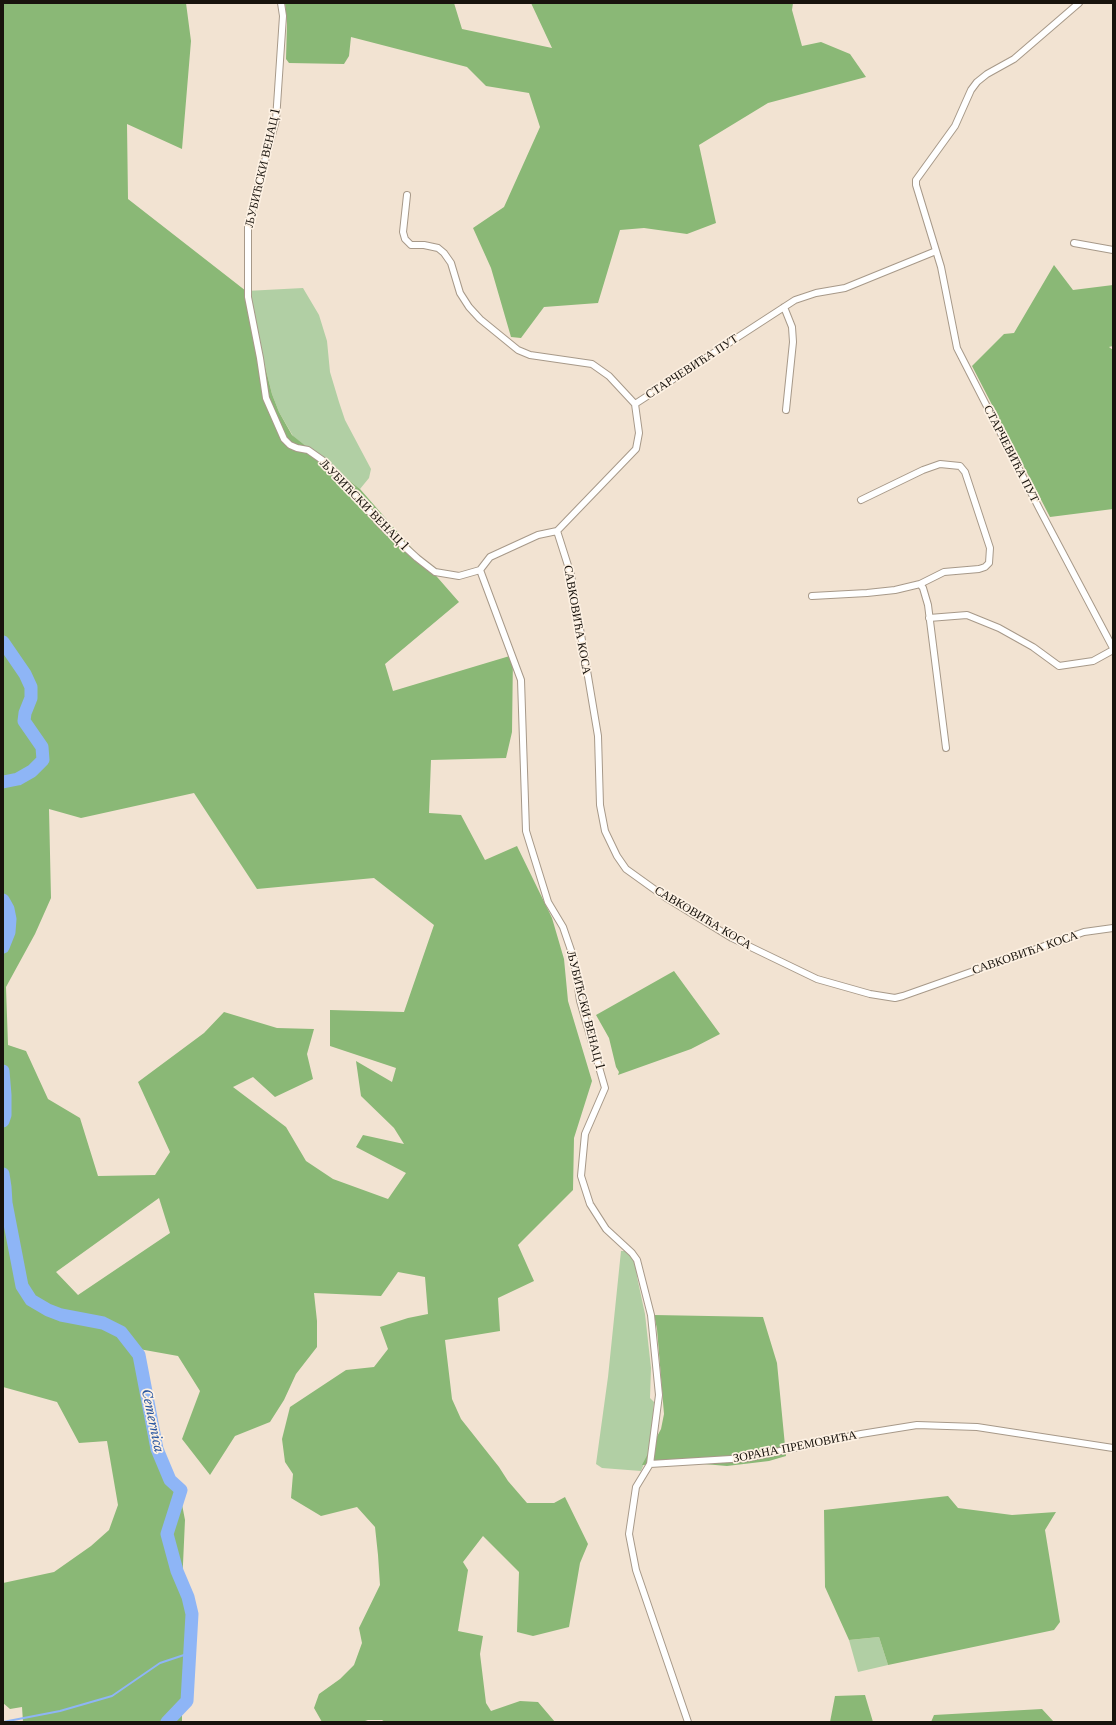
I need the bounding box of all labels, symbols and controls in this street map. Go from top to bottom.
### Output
street label: ЉУБИЋСКИ ВЕНАЦ 1 [242,107,284,229]
street label: СТАРЧЕВИЋА ПУТ [643,332,741,402]
street label: СТАРЧЕВИЋА ПУТ [980,403,1042,505]
street label: ЉУБИЋСКИ ВЕНАЦ 1 [317,456,411,554]
street label: САВКОВИЋА КОСА [560,564,594,676]
street label: САВКОВИЋА КОСА [652,883,754,953]
street label: САВКОВИЋА КОСА [970,928,1080,978]
street label: ЉУБИЋСКИ ВЕНАЦ 1 [563,949,607,1071]
water label: Cemernica [138,1388,166,1454]
street label: ЗОРАНА ПРЕМОВИЋА [732,1428,858,1466]

